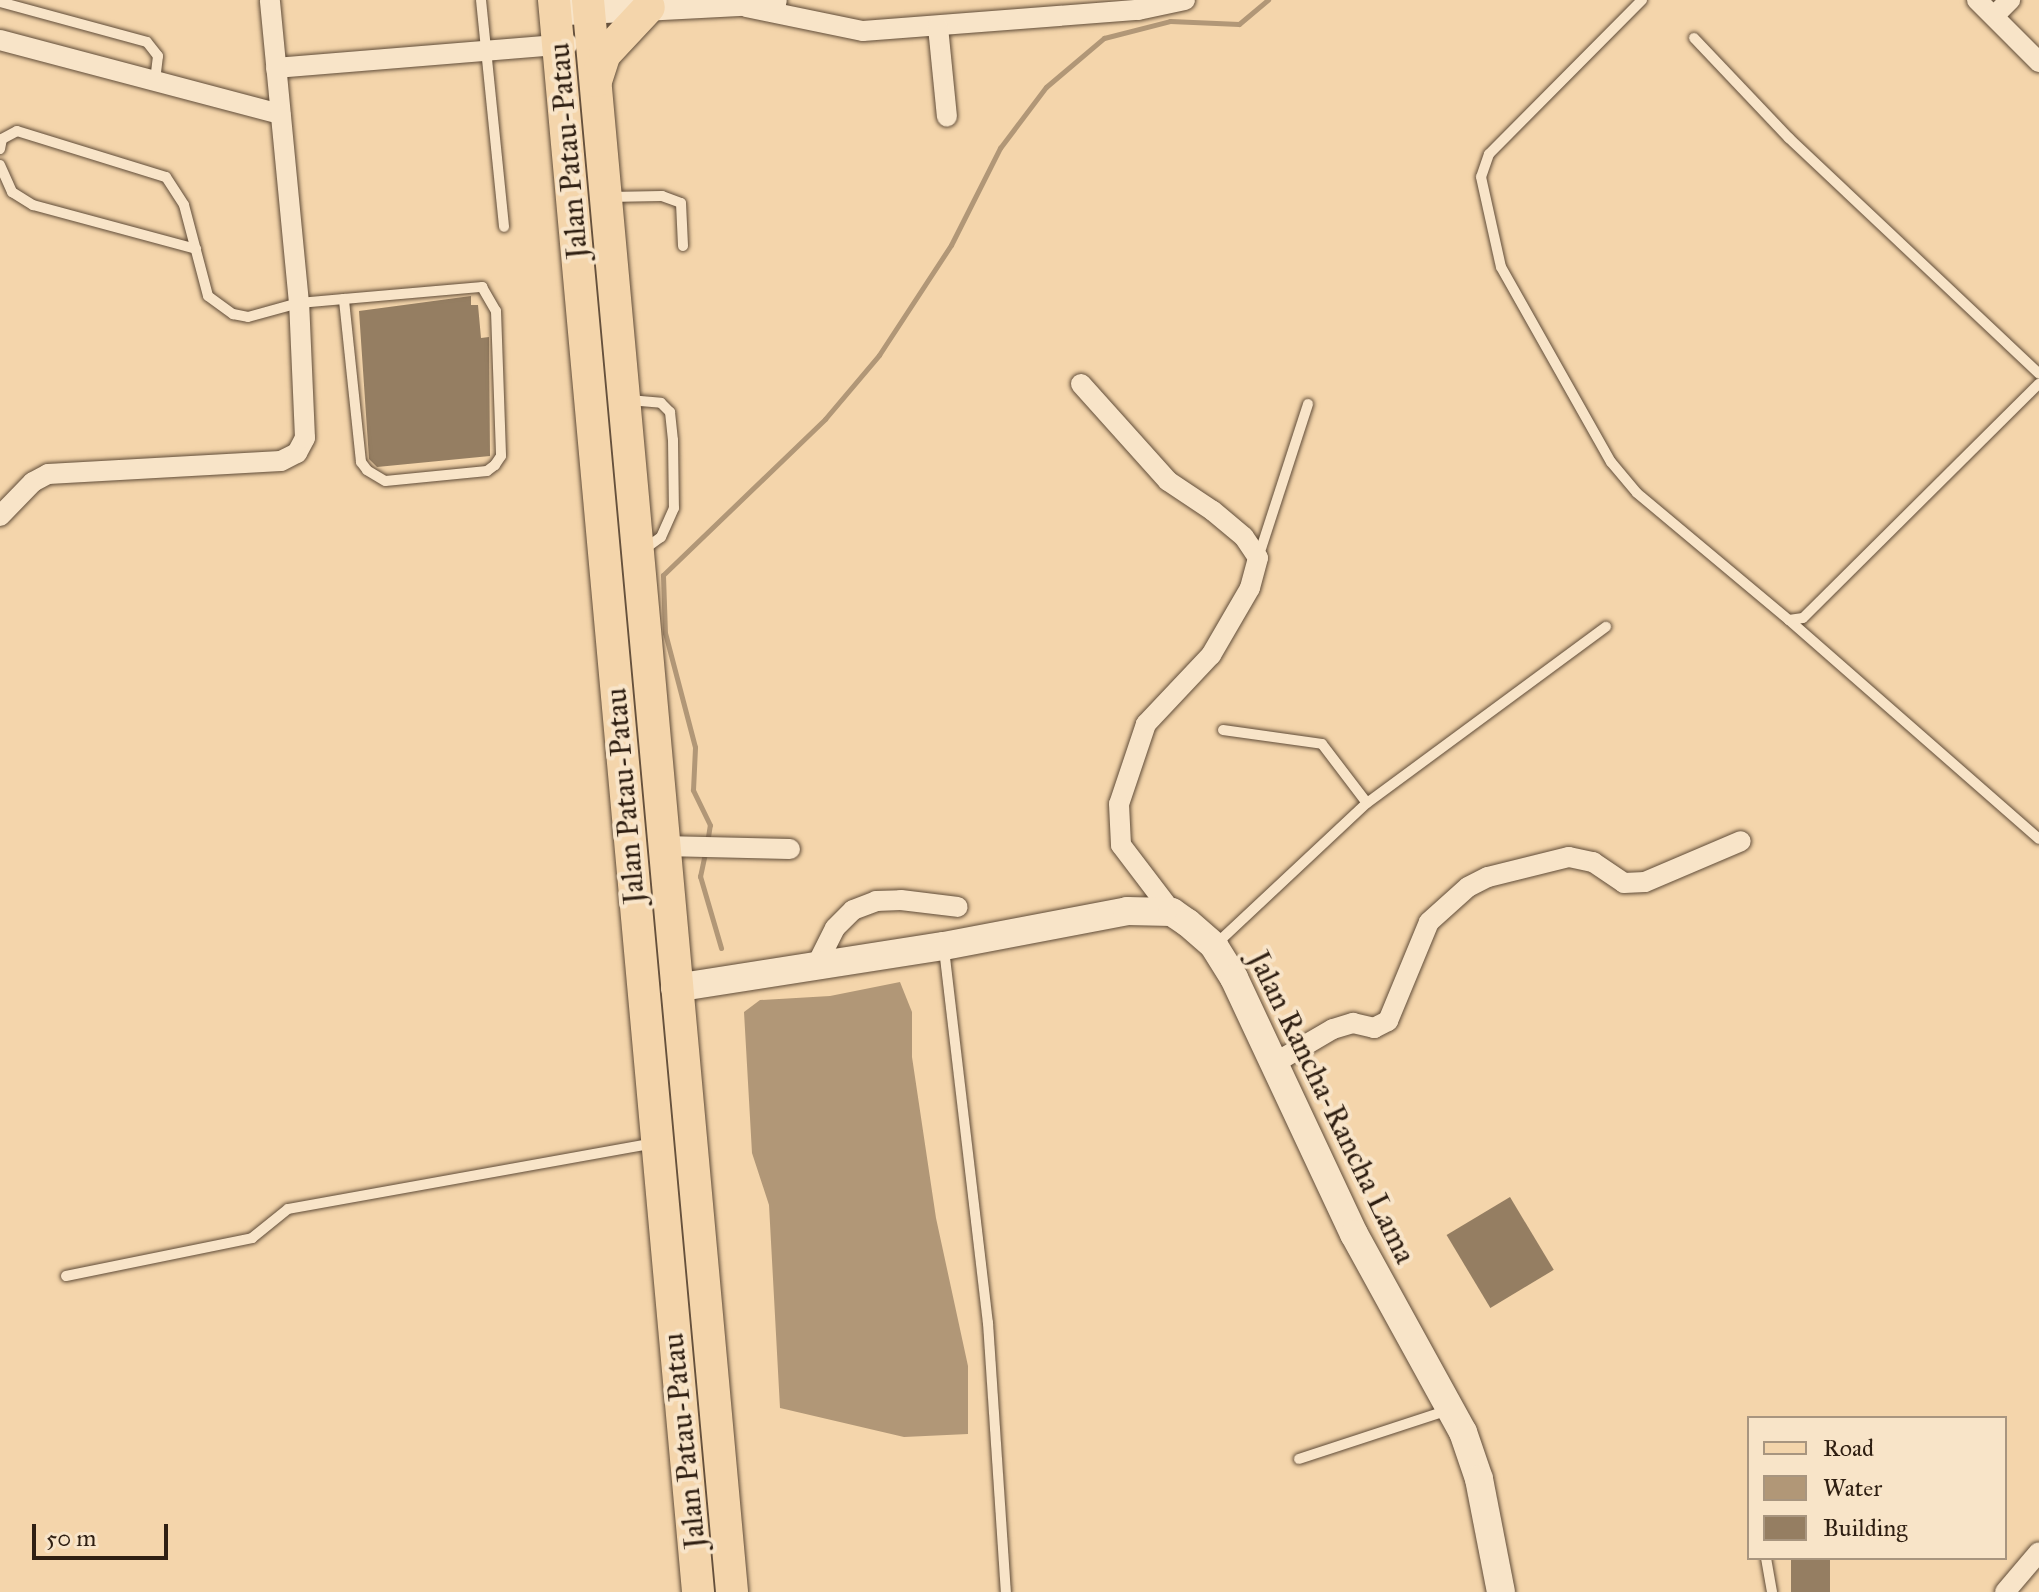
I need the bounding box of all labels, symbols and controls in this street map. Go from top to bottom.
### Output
street label: Jalan Patau-Patau [541,41,595,261]
street label: Jalan Patau-Patau [598,686,652,906]
street label: Jalan Rancha-Rancha Lama [1241,945,1423,1269]
street label: Jalan Patau-Patau [655,1331,713,1551]
legend [1747,1416,2007,1560]
text: Road [1823,1433,1874,1463]
text: Water [1823,1473,1882,1503]
scale bar [36,1508,172,1558]
text: Building [1823,1513,1908,1543]
text: 50 m [46,1523,96,1553]

